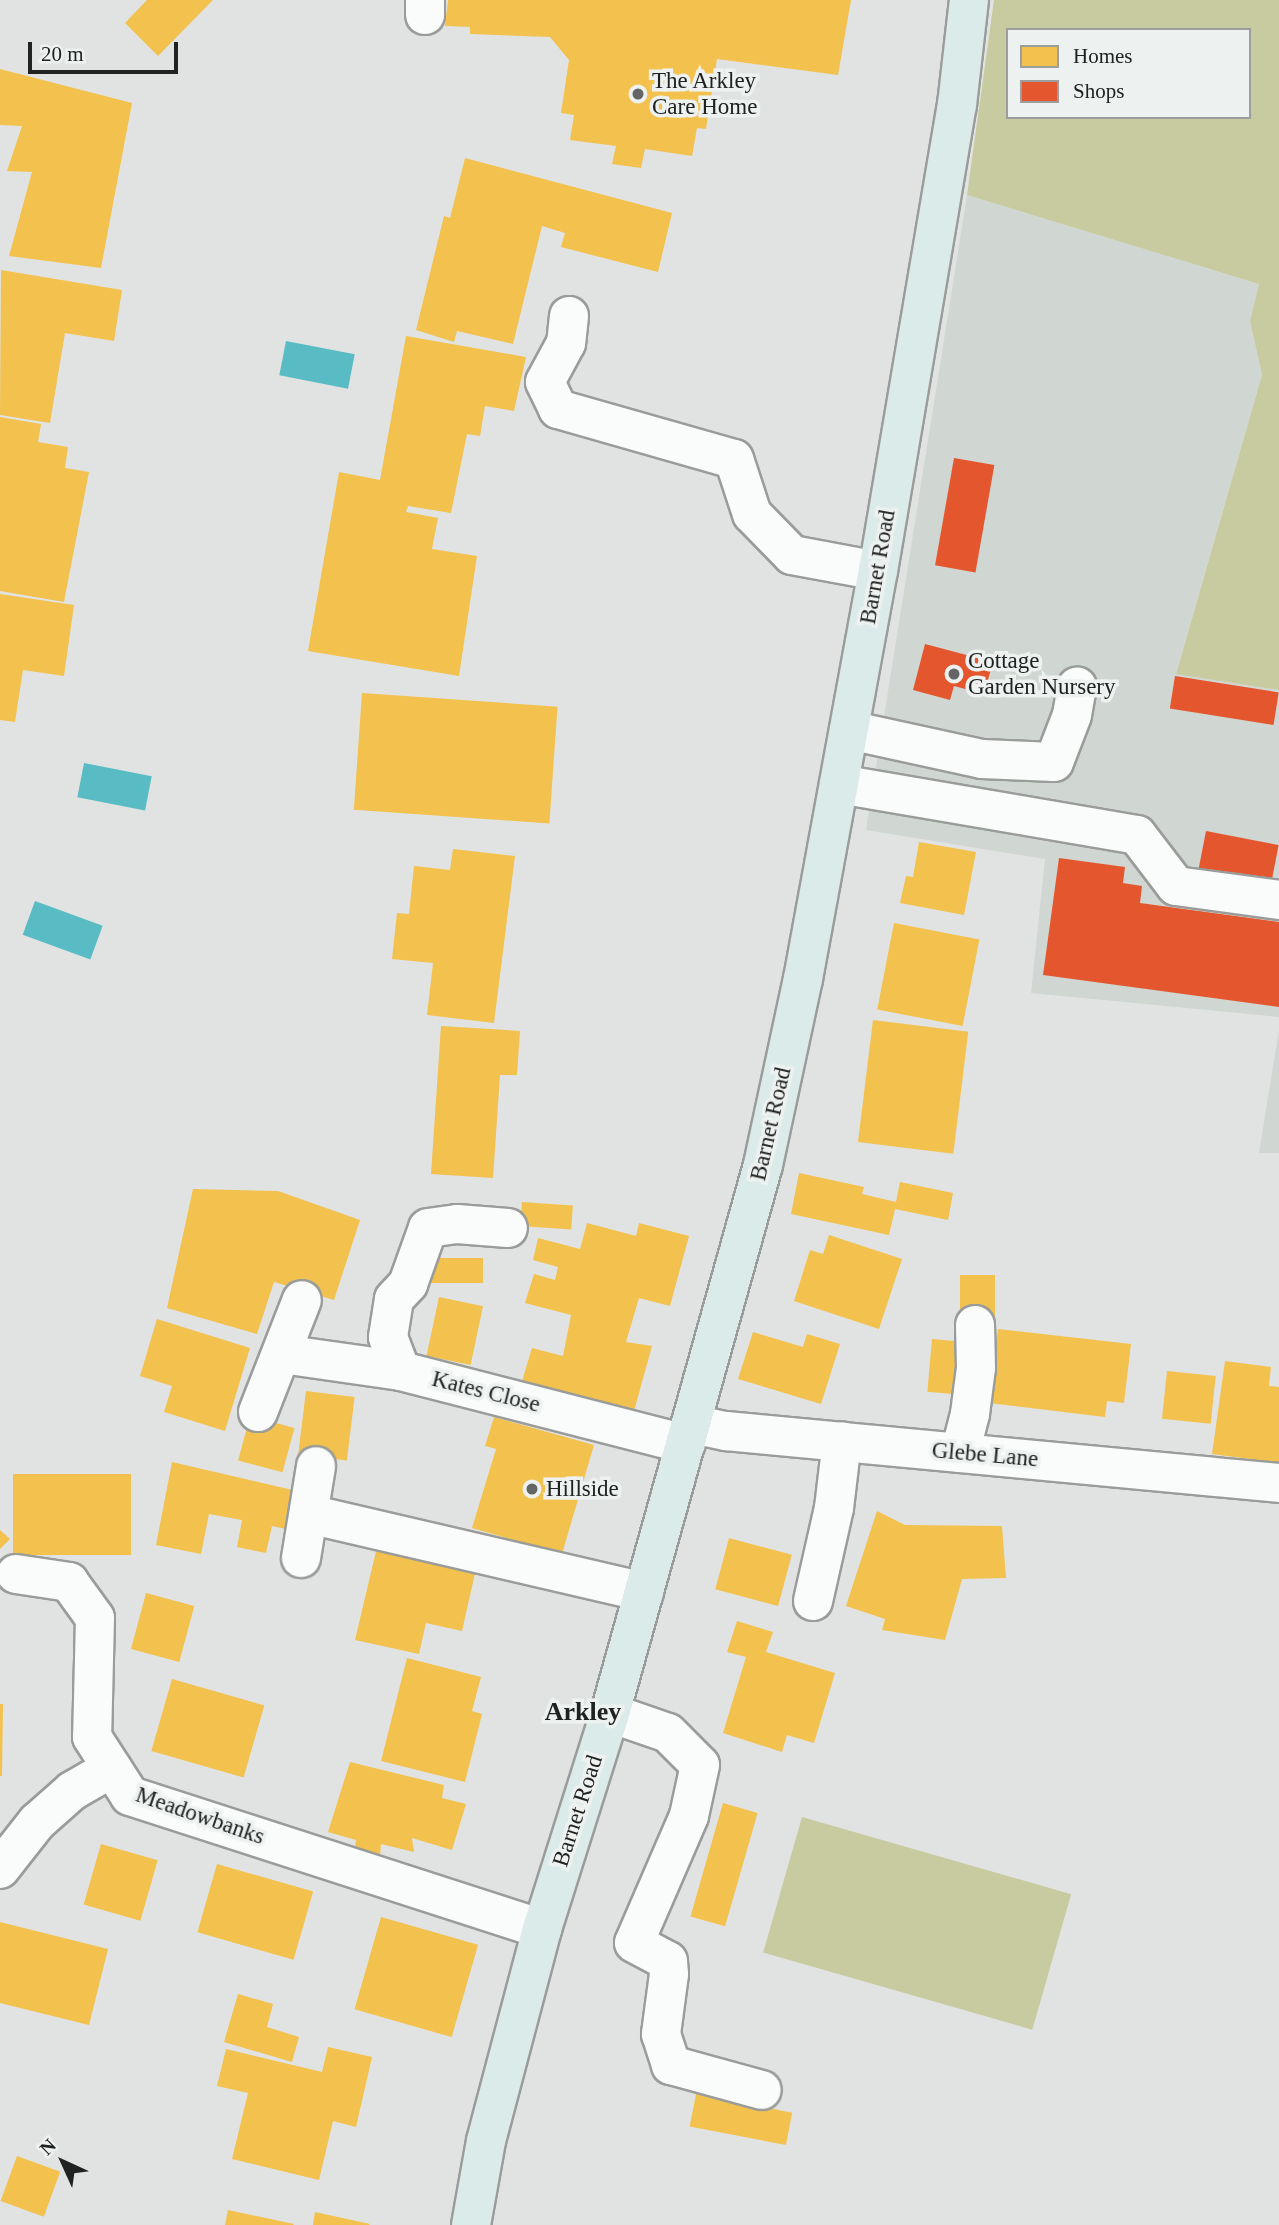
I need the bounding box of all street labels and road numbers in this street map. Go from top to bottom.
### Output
street label: Barnet Road [854,508,902,626]
street label: Barnet Road [745,1065,797,1183]
street label: Kates Close [429,1365,543,1419]
street label: Glebe Lane [931,1437,1039,1473]
street label: Barnet Road [547,1752,609,1870]
street label: Meadowbanks [132,1781,268,1851]

